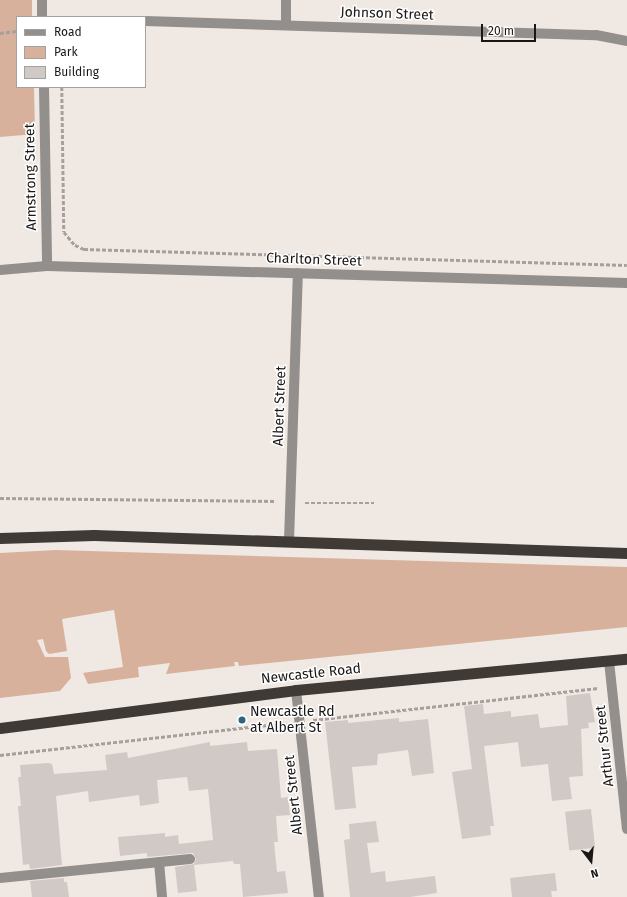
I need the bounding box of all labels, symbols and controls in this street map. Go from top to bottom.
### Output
street label: Johnson Street [340,4,434,24]
legend [16,16,146,88]
scale bar [483,16,538,42]
text: 20 m [488,24,514,38]
text: Road [54,25,82,39]
text: Park [54,45,78,59]
text: Building [54,65,99,79]
street label: Armstrong Street [22,123,40,231]
street label: Charlton Street [266,250,362,270]
street label: Albert Street [270,366,290,446]
street label: Newcastle Road [260,660,362,688]
place label: Newcastle Rd at Albert St [250,704,335,736]
street label: Arthur Street [592,704,618,788]
marker: Newcastle Rd at Albert St [237,715,247,725]
street label: Albert Street [281,754,307,836]
north arrow [571,841,611,881]
text: N [589,866,600,880]

